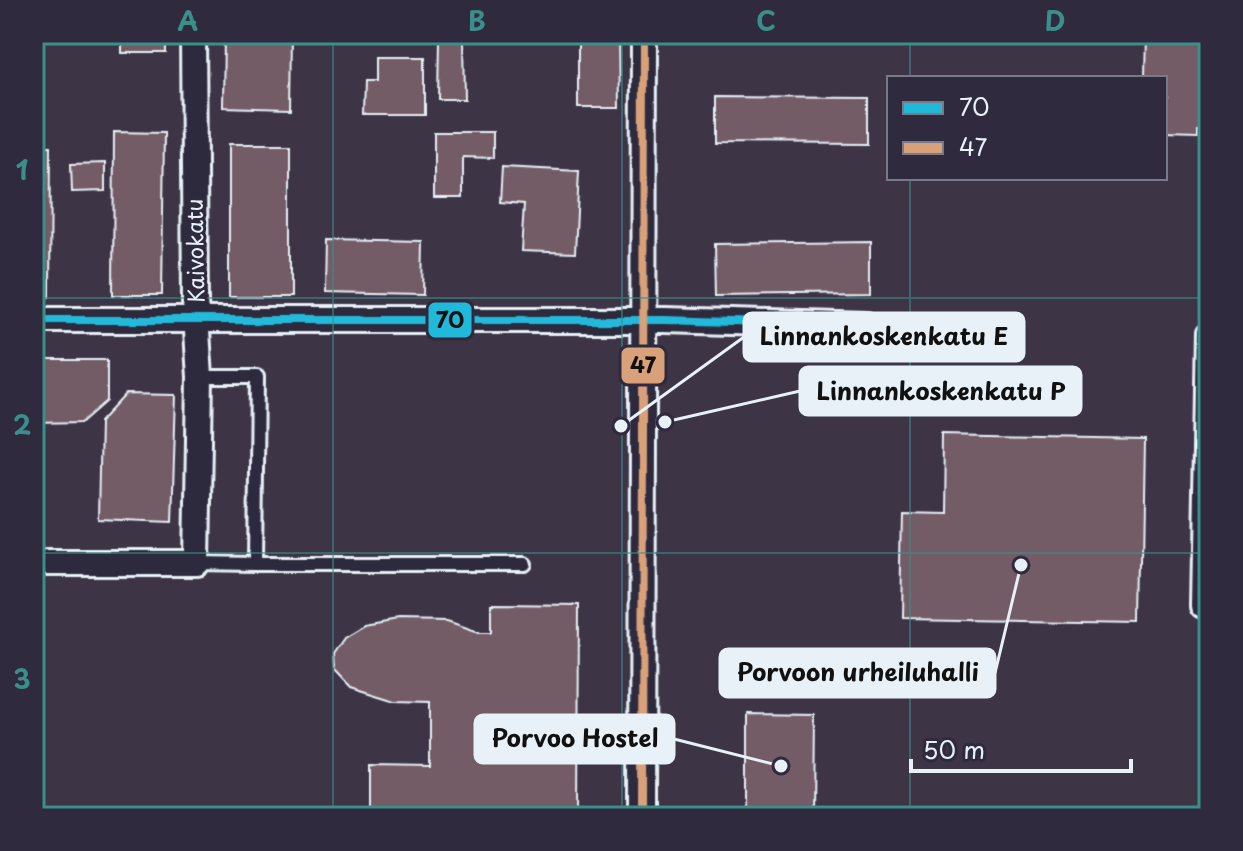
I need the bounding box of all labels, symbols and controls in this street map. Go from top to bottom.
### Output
text: A [178,1,198,40]
text: B [468,1,486,40]
text: C [756,1,776,40]
text: D [1045,1,1065,40]
legend [887,76,1167,180]
text: 70 [959,88,990,124]
text: 47 [959,128,987,164]
text: 1 [16,150,28,189]
street label: Kaivokatu [177,198,211,304]
line badge: 70 [427,301,473,339]
text: 70 [436,302,464,335]
callout: Linnankoskenkatu E [744,313,1024,361]
text: Linnankoskenkatu E [760,317,1008,353]
line badge: 47 [620,346,666,385]
text: 47 [630,347,657,380]
callout: Linnankoskenkatu P [800,367,1081,415]
text: Linnankoskenkatu P [816,372,1066,408]
text: 2 [13,405,31,444]
callout: Porvoon urheiluhalli [720,649,995,697]
text: Porvoon urheiluhalli [737,653,979,689]
text: 3 [13,659,31,698]
callout: Porvoo Hostel [475,715,674,763]
text: Porvoo Hostel [492,719,658,755]
scale bar [911,723,1131,773]
text: 50 m [923,731,985,767]

